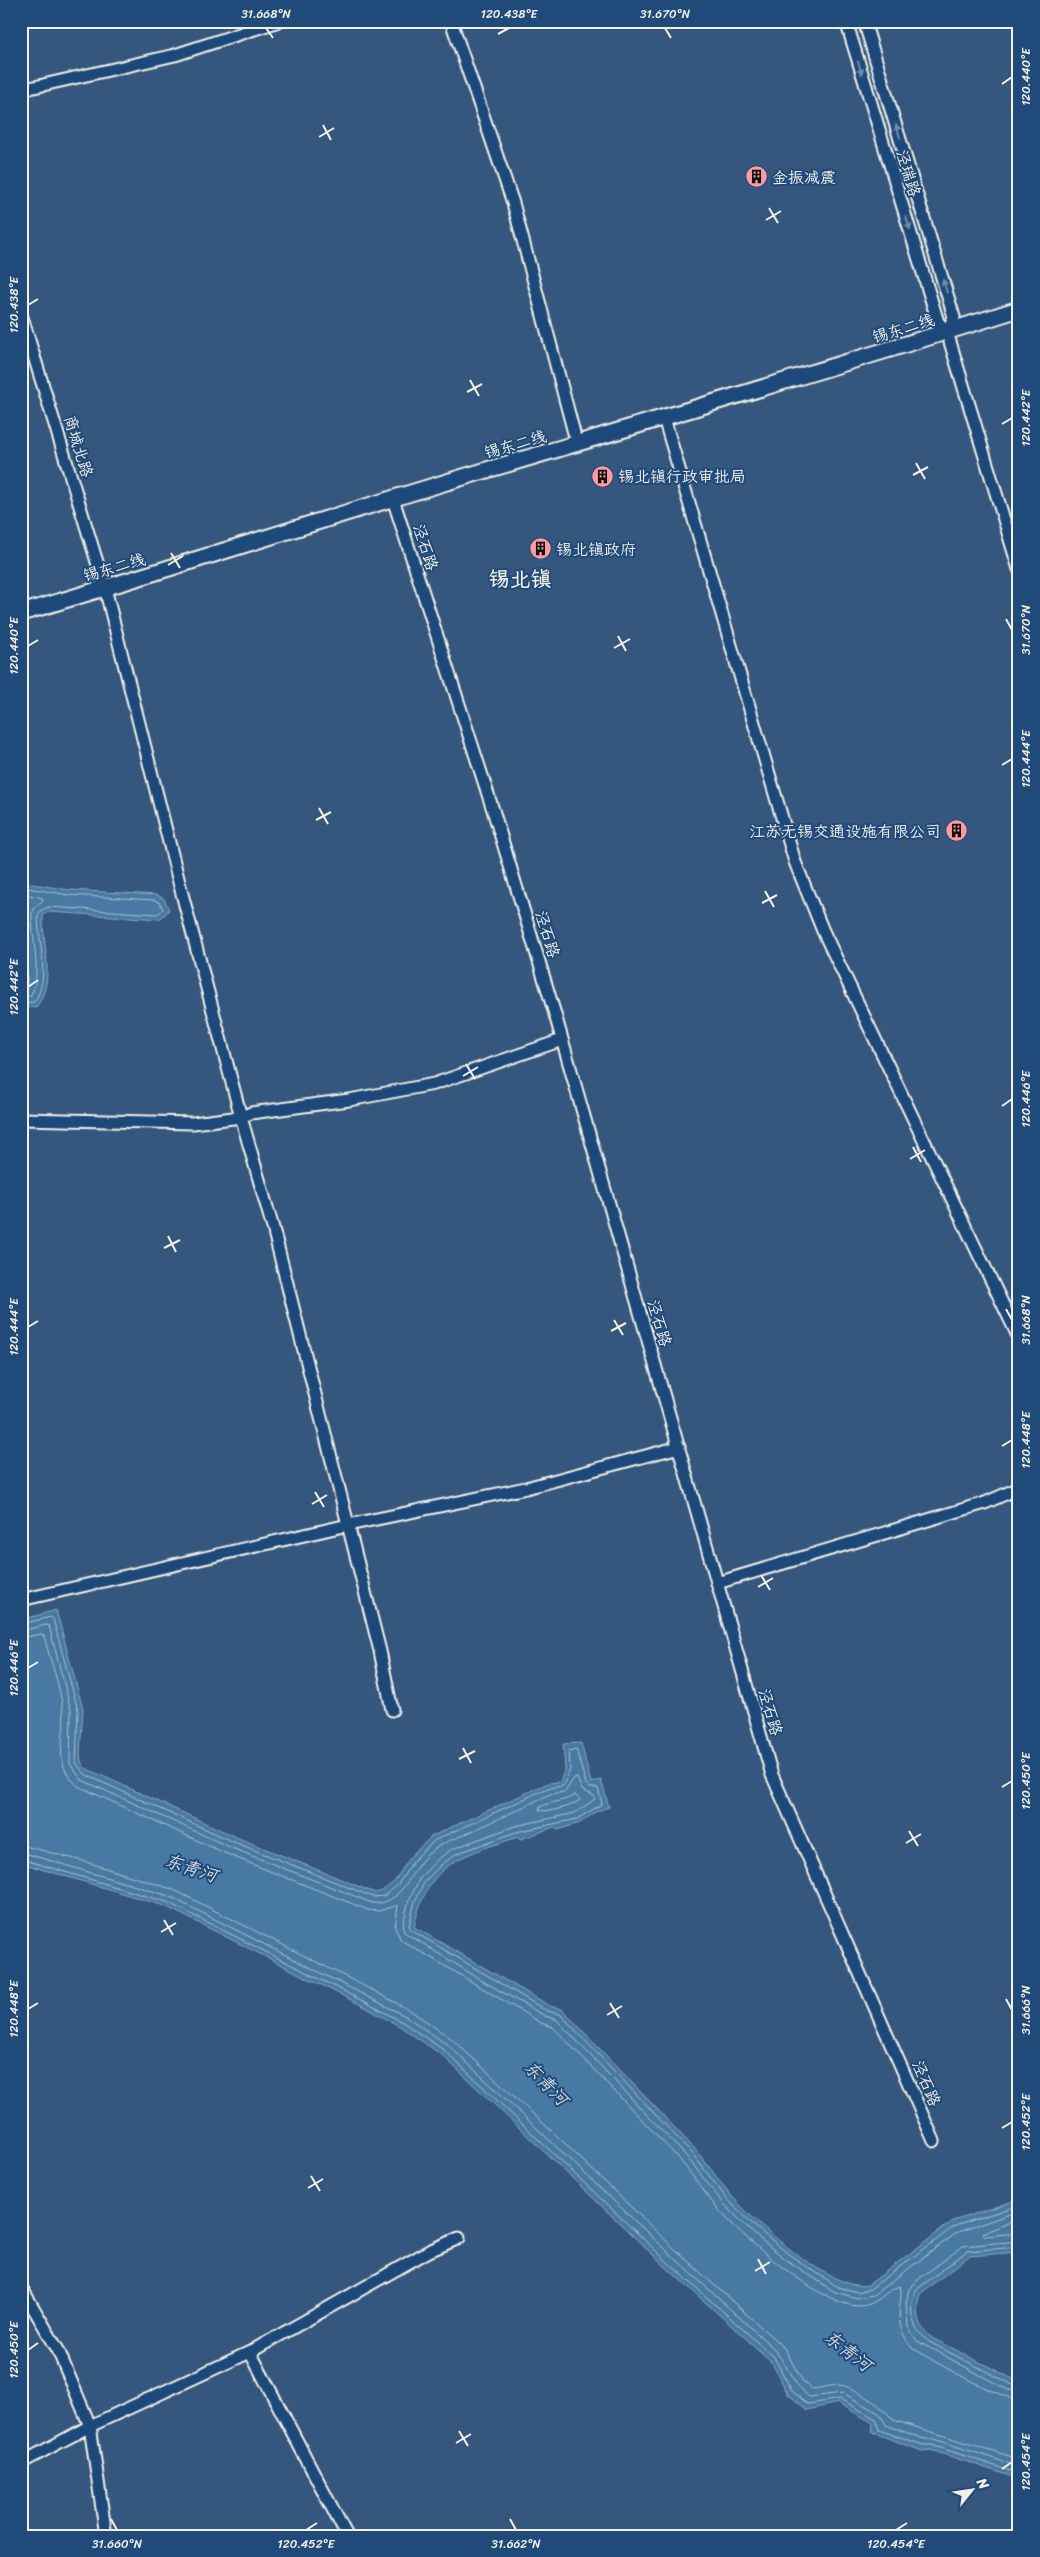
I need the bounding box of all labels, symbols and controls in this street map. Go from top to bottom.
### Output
text: 31.668°N [241,3,292,25]
text: 120.438°E [481,3,539,25]
text: 31.670°N [640,3,691,25]
text: 120.440°E [1015,47,1037,106]
one-way arrow [857,60,864,75]
one-way arrow [893,123,901,138]
street label: 泾瑞路 [888,146,929,200]
place label: 金振减震 [772,163,836,192]
building icon: 金振减震 [744,165,768,189]
one-way arrow [904,216,912,231]
text: 120.438°E [3,275,25,333]
one-way arrow [941,279,948,294]
street label: 锡东二线 [868,305,938,352]
text: 120.442°E [1015,388,1037,447]
street label: 商城北路 [55,411,102,481]
street label: 锡东二线 [480,422,550,467]
place label: 锡北镇行政审批局 [618,462,746,491]
building icon: 锡北镇行政审批局 [590,464,614,488]
street label: 泾石路 [404,520,447,574]
place label: 锡北镇政府 [556,535,636,564]
building icon: 锡北镇政府 [528,537,552,561]
street label: 锡东二线 [79,545,149,590]
district label: 锡北镇 [489,560,552,598]
text: 31.670°N [1015,604,1037,655]
text: 120.440°E [3,616,25,675]
text: 120.444°E [1015,729,1037,788]
place label: 江苏无锡交通设施有限公司 [749,817,941,846]
building icon: 江苏无锡交通设施有限公司 [945,819,969,843]
street label: 泾石路 [527,907,568,961]
text: 120.442°E [3,957,25,1016]
text: 120.446°E [1015,1069,1037,1127]
text: 31.668°N [1015,1294,1037,1345]
street label: 泾石路 [639,1296,680,1350]
text: 120.444°E [3,1297,25,1356]
text: 120.448°E [1015,1410,1037,1469]
text: 120.446°E [3,1638,25,1696]
street label: 泾石路 [750,1685,791,1739]
text: 120.450°E [1015,1751,1037,1810]
water label: 东青河 [160,1844,224,1892]
text: 120.448°E [3,1979,25,2038]
text: 31.666°N [1015,1985,1037,2035]
water label: 东青河 [516,2052,578,2116]
street label: 泾石路 [904,2055,949,2111]
text: 120.452°E [1015,2092,1037,2150]
text: 120.450°E [3,2320,25,2379]
water label: 东青河 [817,2322,881,2382]
text: 120.454°E [1015,2432,1037,2491]
north arrow [948,2464,998,2514]
text: N [969,2472,996,2494]
text: 31.660°N [92,2533,143,2555]
text: 120.452°E [278,2533,336,2555]
text: 31.662°N [491,2533,541,2555]
text: 120.454°E [867,2533,926,2555]

